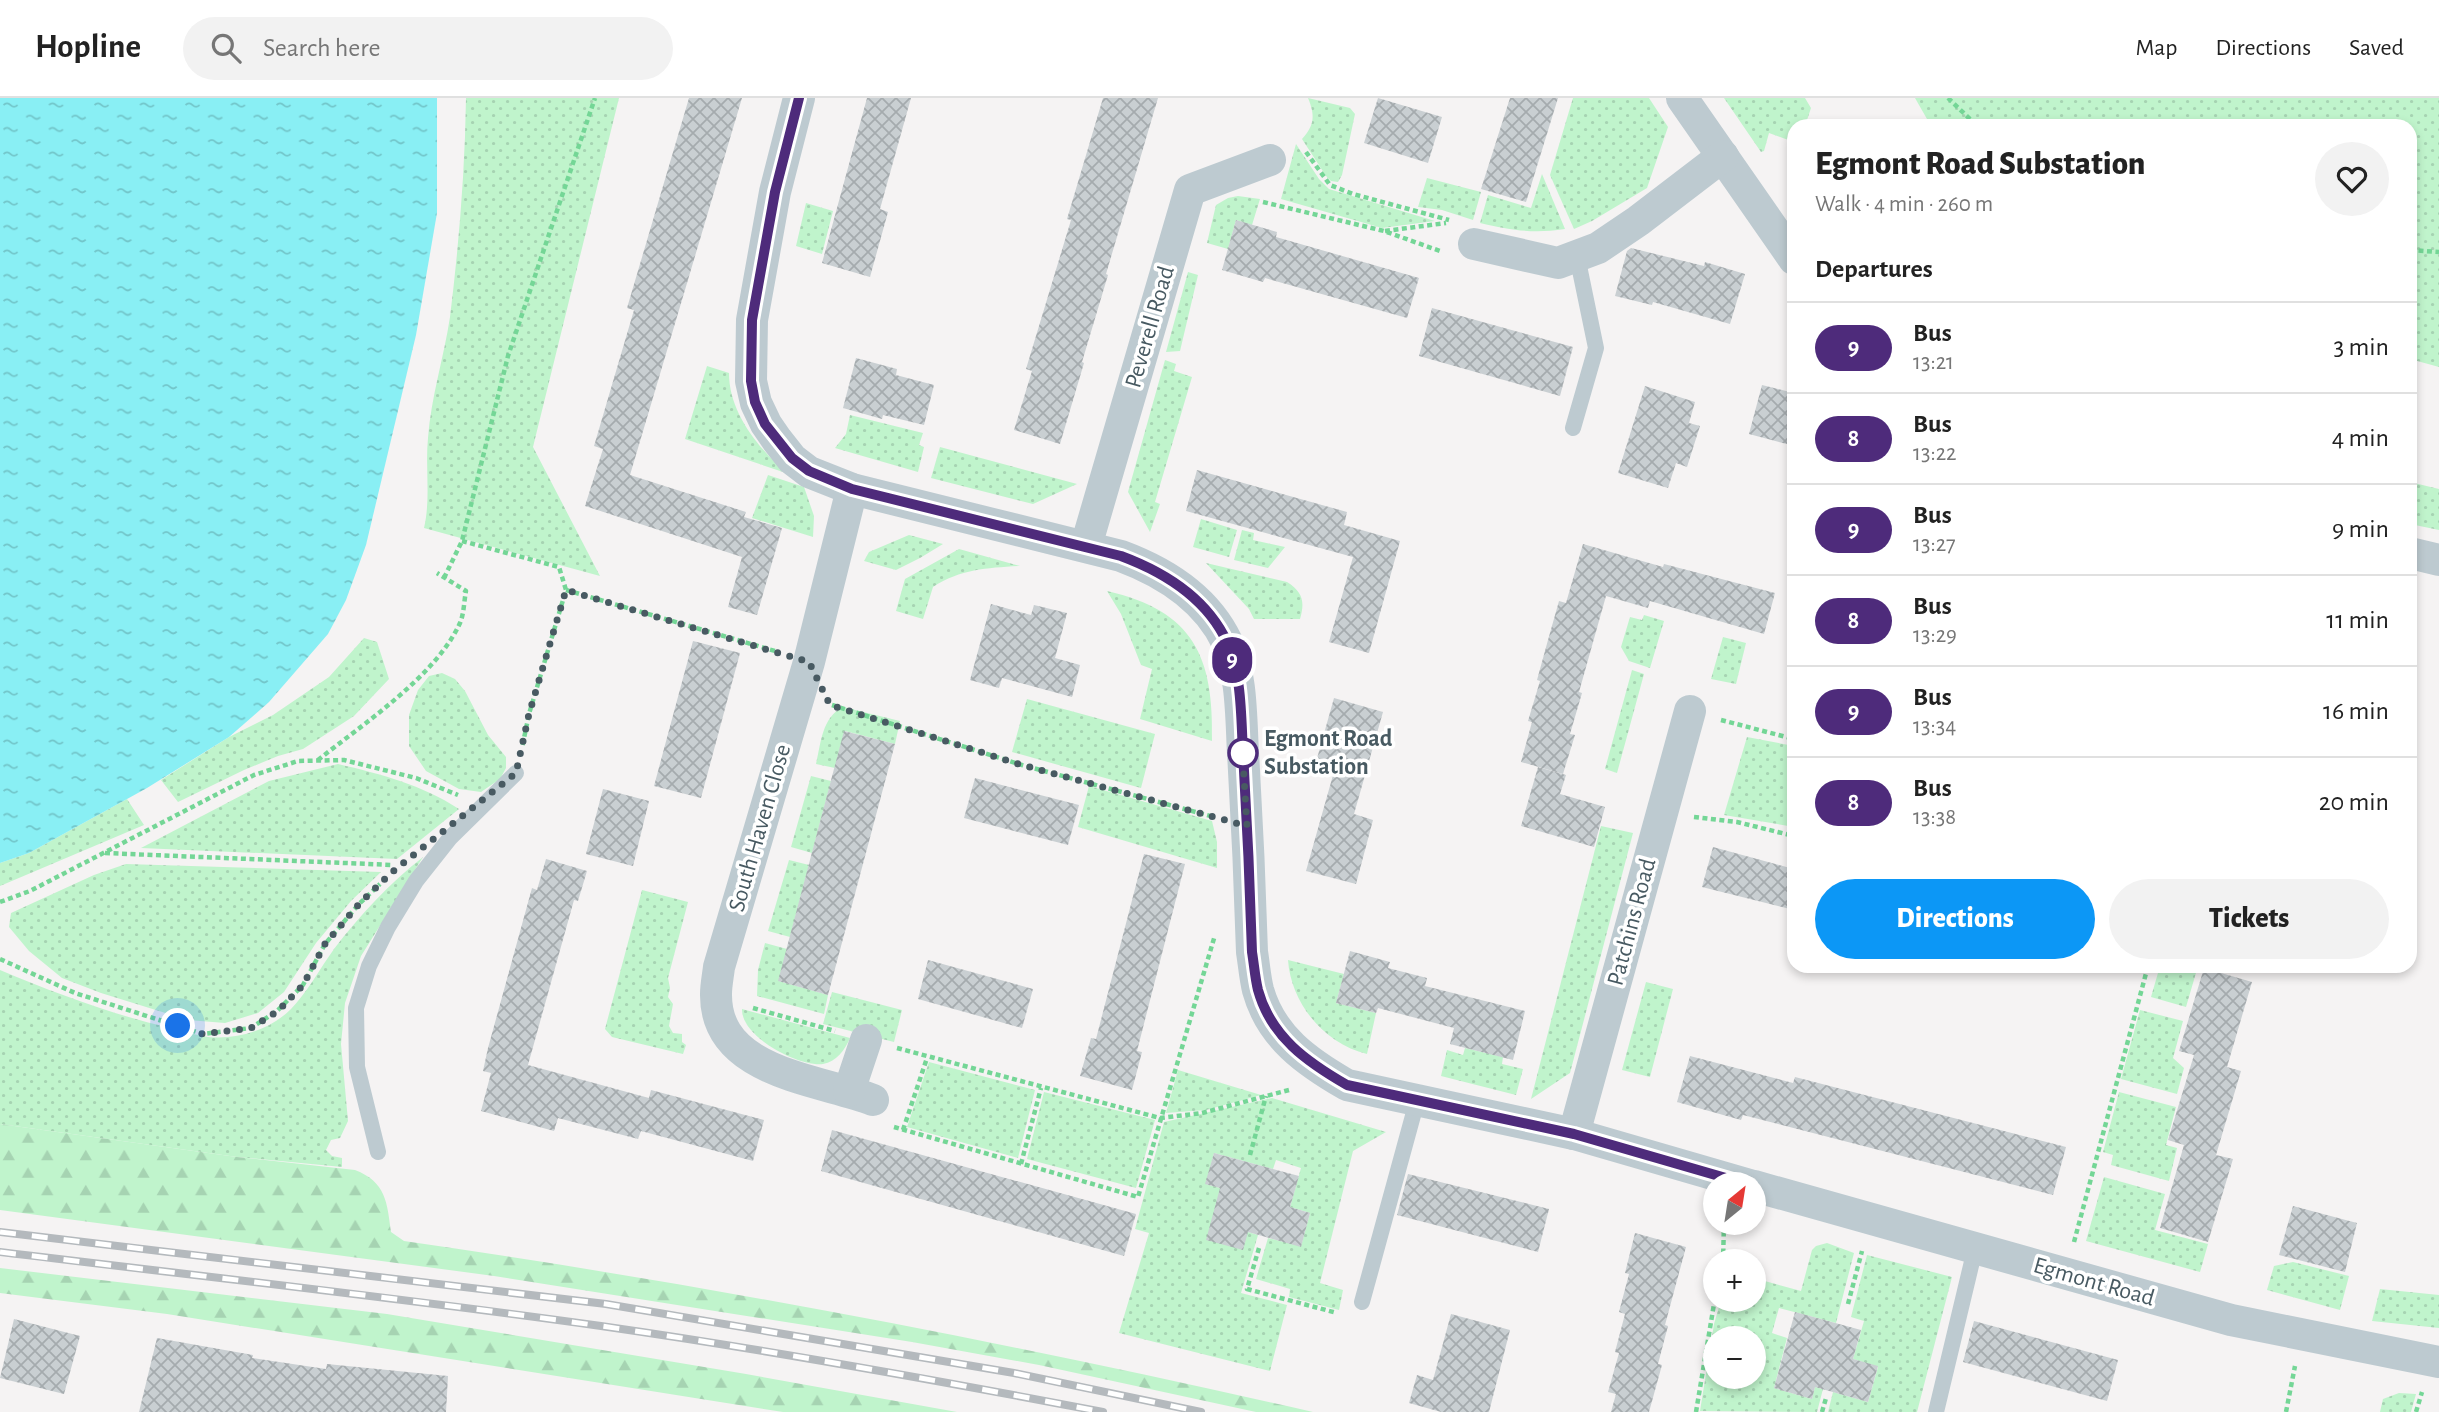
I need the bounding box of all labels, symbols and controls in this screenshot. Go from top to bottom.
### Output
search box [183,17,673,80]
icon: search [207,29,245,67]
text: Hopline [35,31,141,64]
text: Search here [263,35,381,61]
text: Map [2135,36,2177,60]
text: Directions [2215,36,2311,60]
text: Saved [2349,36,2404,60]
button: heart [2315,142,2389,216]
text: Egmont Road Substation [1815,148,2146,181]
text: Walk · 4 min · 260 m [1815,193,1993,216]
text: Departures [1815,256,1933,282]
street label: Peverell Road [1121,263,1179,391]
text: Bus [1913,320,1952,346]
text: 3 min [2333,334,2389,360]
text: 9 [1848,336,1859,360]
text: 13:21 [1913,351,1954,374]
text: Bus [1913,411,1952,437]
text: 4 min [2332,425,2389,451]
text: 8 [1848,427,1859,451]
text: 13:22 [1913,442,1957,465]
text: Bus [1913,502,1952,528]
text: 9 min [2332,516,2389,542]
text: 9 [1848,518,1859,542]
text: 13:27 [1913,533,1956,556]
text: Bus [1913,593,1952,619]
text: 11 min [2326,607,2389,633]
text: 8 [1848,609,1859,633]
text: 13:29 [1913,624,1957,647]
line badge: 9 [1209,637,1255,683]
text: 9 [1226,648,1238,672]
text: Bus [1913,684,1952,710]
text: 16 min [2323,698,2389,724]
text: 9 [1848,700,1859,724]
text: 13:34 [1913,715,1956,738]
place label: Egmont Road Substation [1264,727,1393,779]
marker: Egmont Road Substation [1228,738,1258,768]
street label: South Haven Close [725,742,795,914]
text: Bus [1913,775,1952,801]
text: 20 min [2319,789,2389,815]
text: 8 [1848,791,1859,815]
text: 13:38 [1913,806,1956,829]
street label: Patchins Road [1603,856,1661,988]
button: Directions [1815,879,2095,959]
button: Tickets [2109,879,2389,959]
your location [160,1008,195,1043]
north arrow [1703,1172,1766,1236]
map controls [1703,1172,1766,1389]
button: + [1703,1249,1766,1312]
street label: Egmont Road [2031,1253,2157,1311]
button: − [1703,1326,1766,1389]

